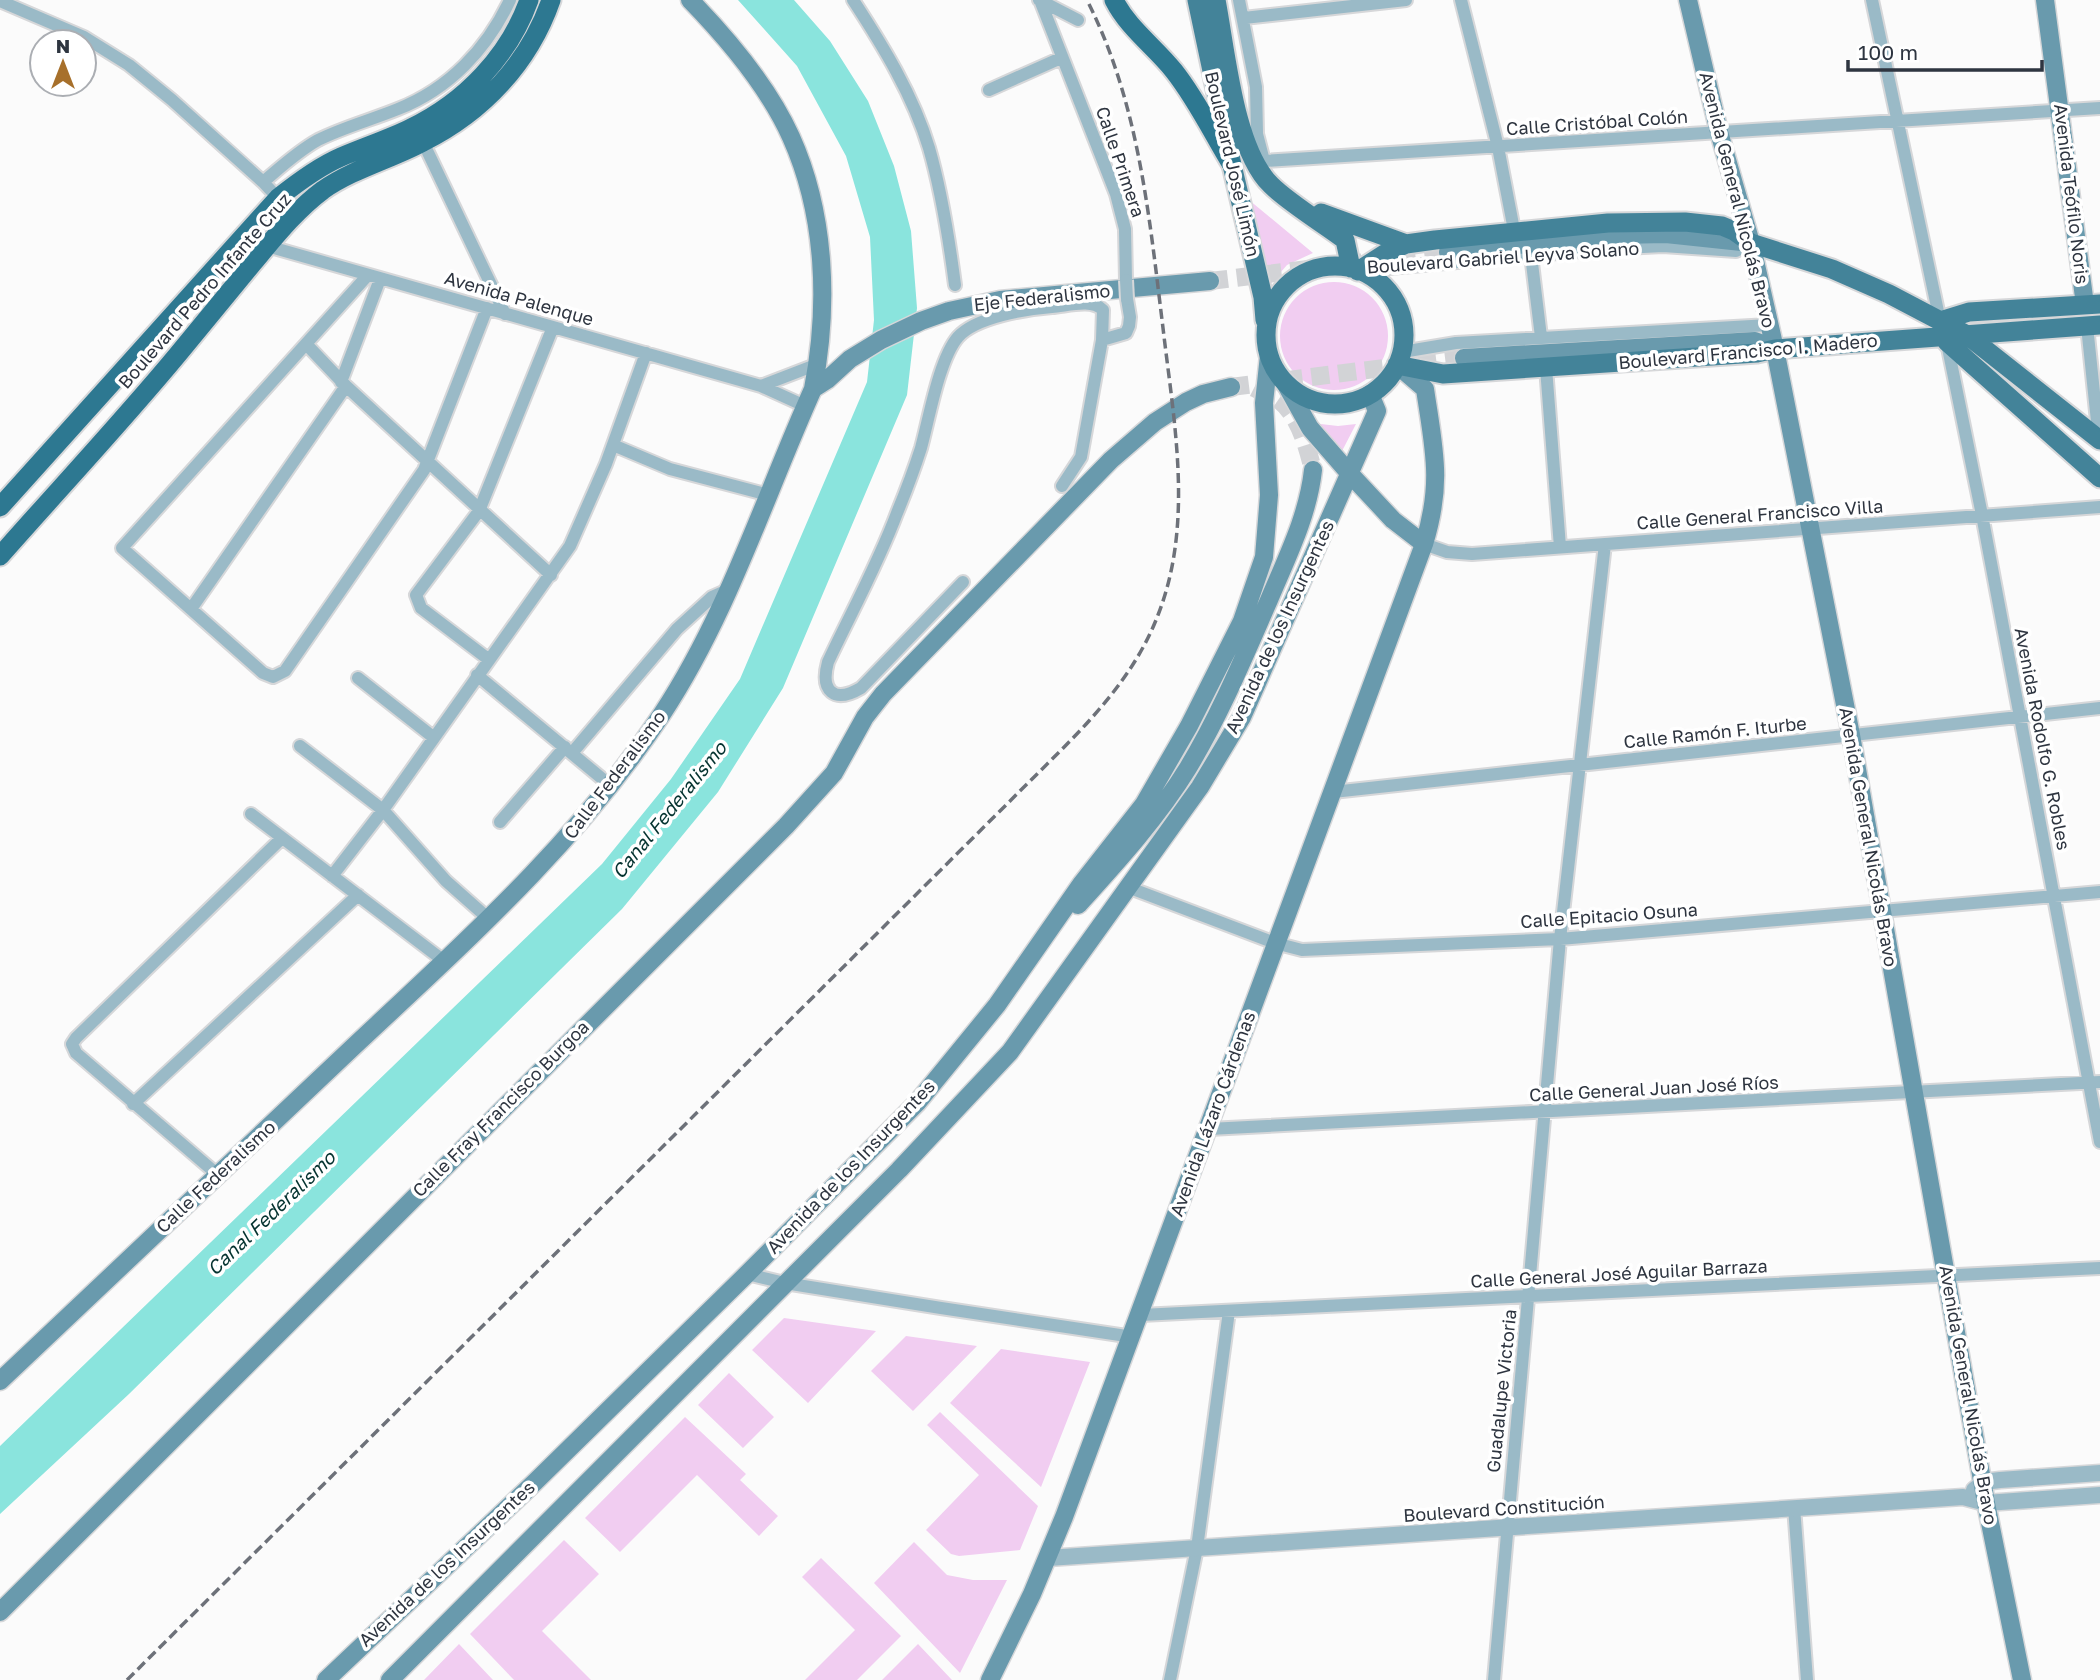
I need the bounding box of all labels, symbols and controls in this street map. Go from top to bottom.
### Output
north arrow [28,28,98,98]
scale bar [1848,28,2042,72]
text: N [56,34,70,57]
text: 100 m [1858,39,1918,65]
street label: Boulevard José Limón [1201,69,1265,259]
street label: Avenida General Nicolás Bravo [1695,70,1780,330]
street label: Avenida Teófilo Noris [2050,102,2094,285]
street label: Calle Primera [1092,103,1150,220]
street label: Calle Cristóbal Colón [1505,105,1689,139]
street label: Boulevard Pedro Infante Cruz [113,188,295,393]
street label: Boulevard Gabriel Leyva Solano [1366,237,1640,278]
street label: Avenida Palenque [442,266,596,330]
street label: Eje Federalismo [973,279,1111,315]
street label: Boulevard Francisco I. Madero [1617,329,1878,373]
street label: Calle General Francisco Villa [1636,494,1884,534]
street label: Avenida de los Insurgentes [1220,516,1338,737]
street label: Avenida Rodolfo G. Robles [2011,626,2075,852]
street label: Avenida General Nicolás Bravo [1835,705,1903,968]
street label: Calle Federalismo [559,706,670,843]
street label: Calle Ramón F. Iturbe [1622,711,1808,753]
water label: Canal Federalismo [606,735,732,883]
street label: Calle Epitacio Osuna [1519,898,1698,932]
street label: Avenida Lázaro Cárdenas [1165,1008,1259,1219]
street label: Calle Fray Francisco Burgoa [407,1015,593,1201]
street label: Calle General Juan José Ríos [1529,1070,1779,1106]
street label: Avenida de los Insurgentes [762,1075,939,1258]
street label: Calle Federalismo [151,1115,280,1237]
water label: Canal Federalismo [202,1145,341,1280]
street label: Calle General José Aguilar Barraza [1470,1254,1768,1292]
street label: Avenida General Nicolás Bravo [1935,1263,2003,1526]
street label: Guadalupe Victoria [1481,1308,1521,1474]
street label: Avenida de los Insurgentes [354,1476,539,1651]
street label: Boulevard Constitución [1403,1490,1605,1526]

